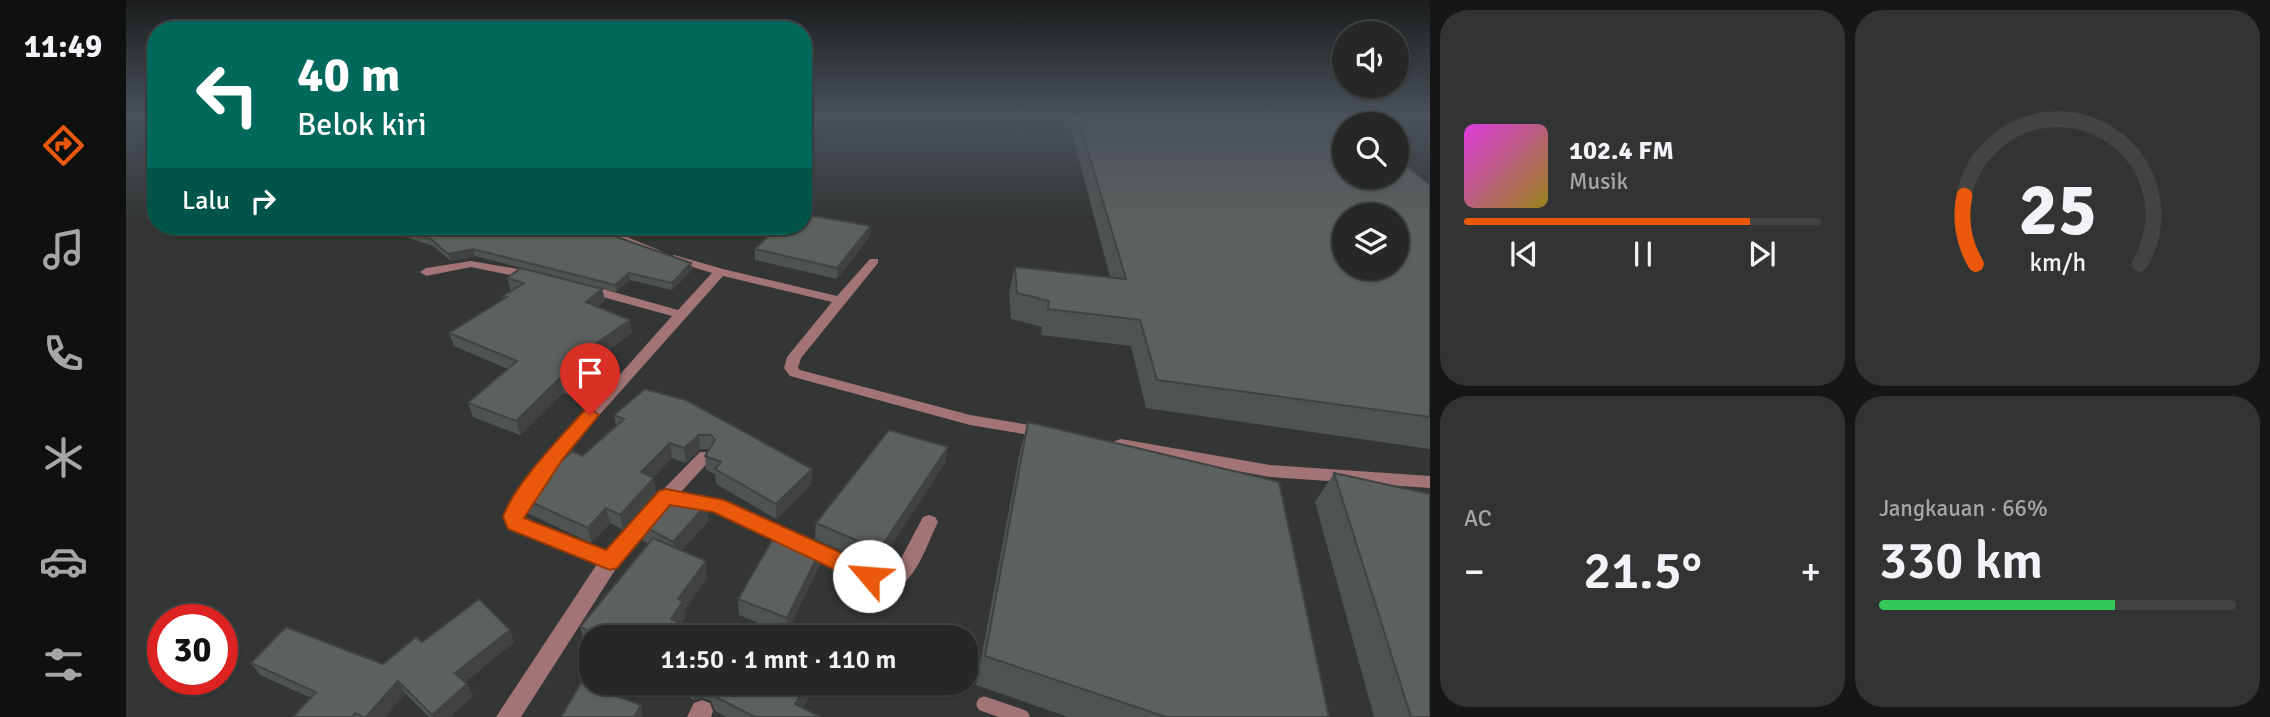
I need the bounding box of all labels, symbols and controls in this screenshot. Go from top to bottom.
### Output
map controls [1332,21,1409,280]
button: sound [1332,21,1409,98]
text: 11:49 [24,27,102,66]
text: 40 m [297,45,400,105]
icon: left [182,49,273,140]
text: Belok kiri [297,105,427,144]
button: search [1332,112,1409,189]
icon: directions [39,121,88,170]
text: 102.4 FM [1569,135,1674,167]
text: Musik [1569,167,1628,196]
text: 25 [2018,167,2097,256]
icon: right [244,182,282,220]
text: Lalu [182,185,230,217]
button: layers [1332,203,1409,280]
icon: music [39,225,88,274]
icon: previous [1505,235,1543,273]
icon: pause [1624,235,1662,273]
icon: next [1743,235,1781,273]
text: km/h [2029,247,2086,278]
icon: phone [39,329,88,378]
pin [560,343,620,415]
icon: arrive [571,354,609,392]
icon: climate [39,433,88,482]
text: Jangkauan · 66% [1879,494,2048,523]
text: AC [1464,504,1492,533]
text: 330 km [1879,529,2043,593]
icon: car [39,537,88,586]
position arrow [832,539,906,613]
text: 21.5° [1583,539,1702,603]
text: − [1464,548,1485,595]
text: + [1800,548,1821,595]
speed limit sign: 30 [147,604,238,695]
icon: filters [39,640,88,689]
text: 11:50 · 1 mnt · 110 m [661,644,896,676]

